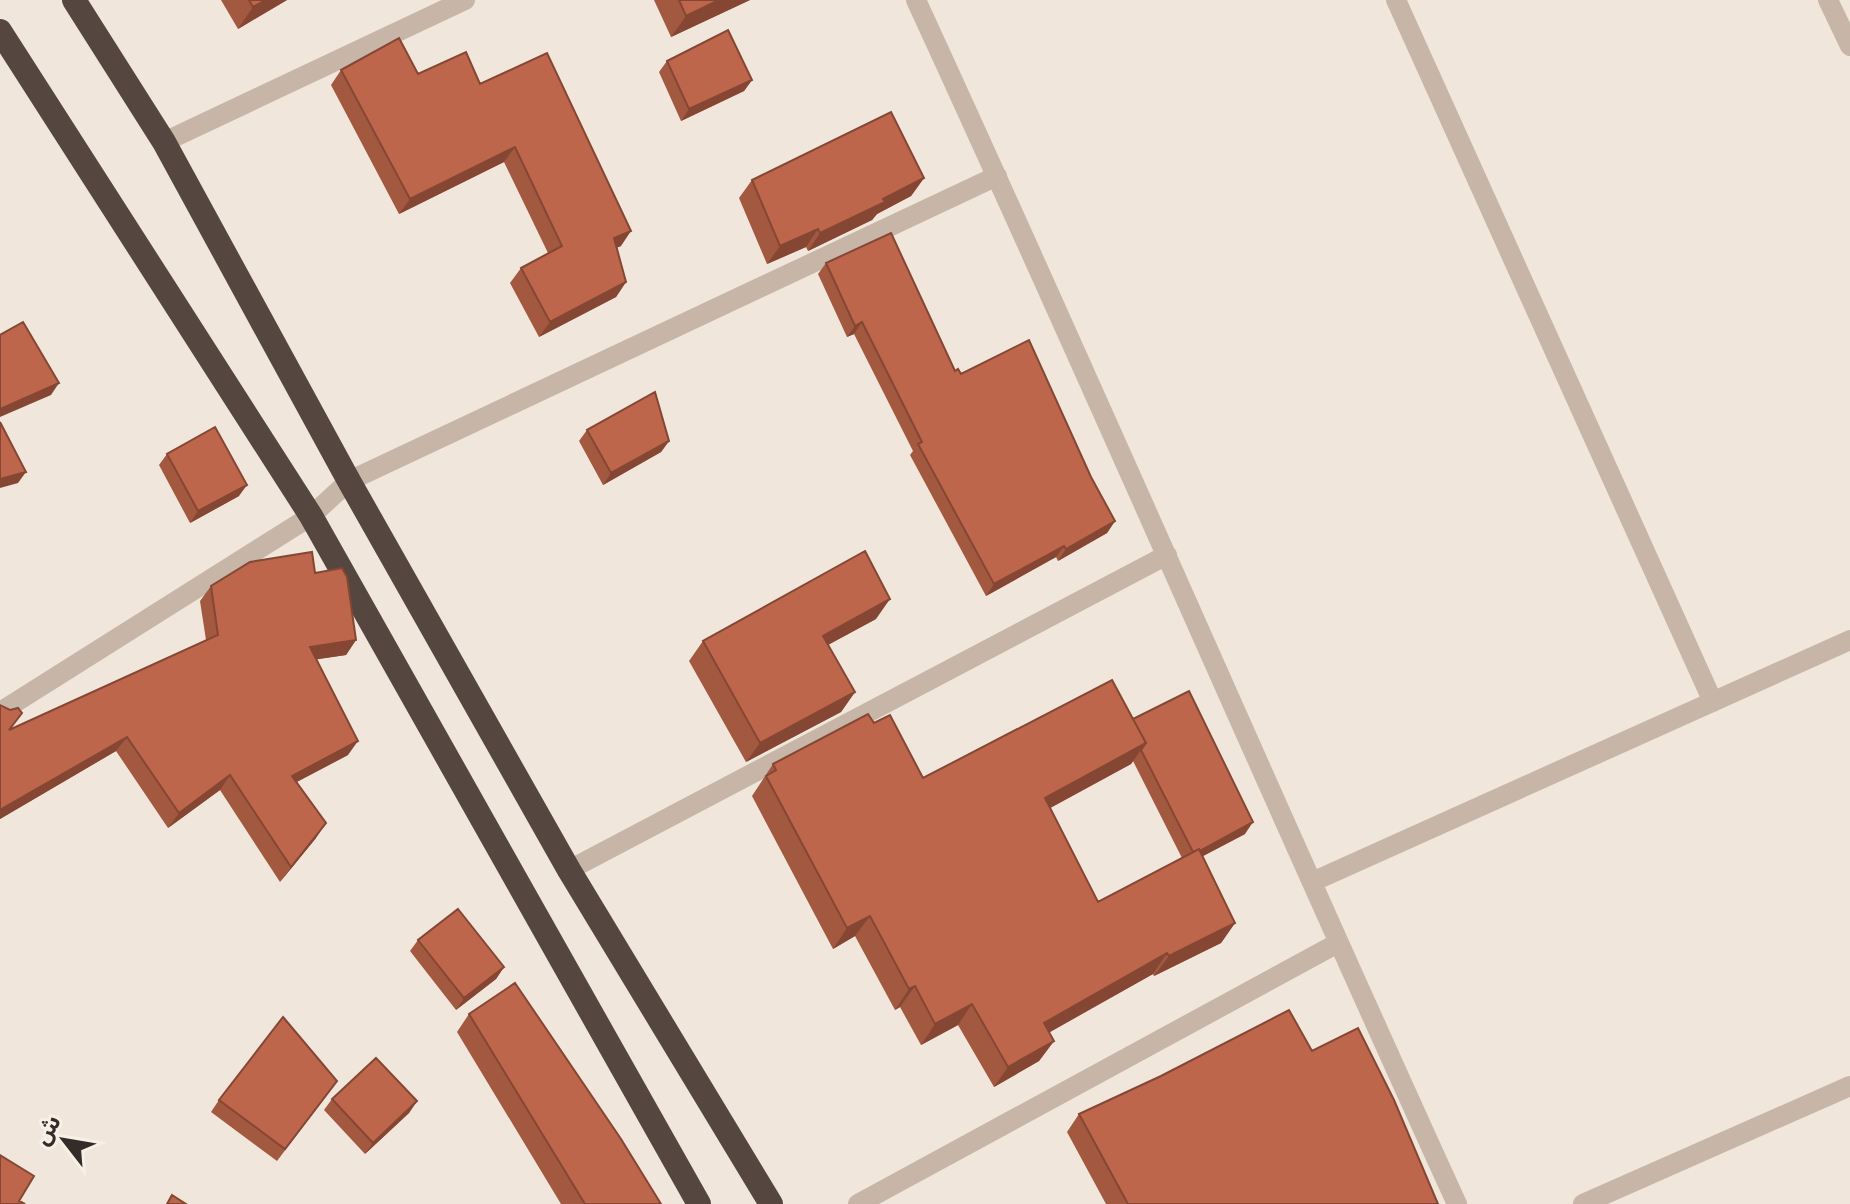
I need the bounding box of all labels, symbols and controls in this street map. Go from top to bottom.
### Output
north arrow [24,1100,104,1180]
text: ش [27,1110,68,1151]

